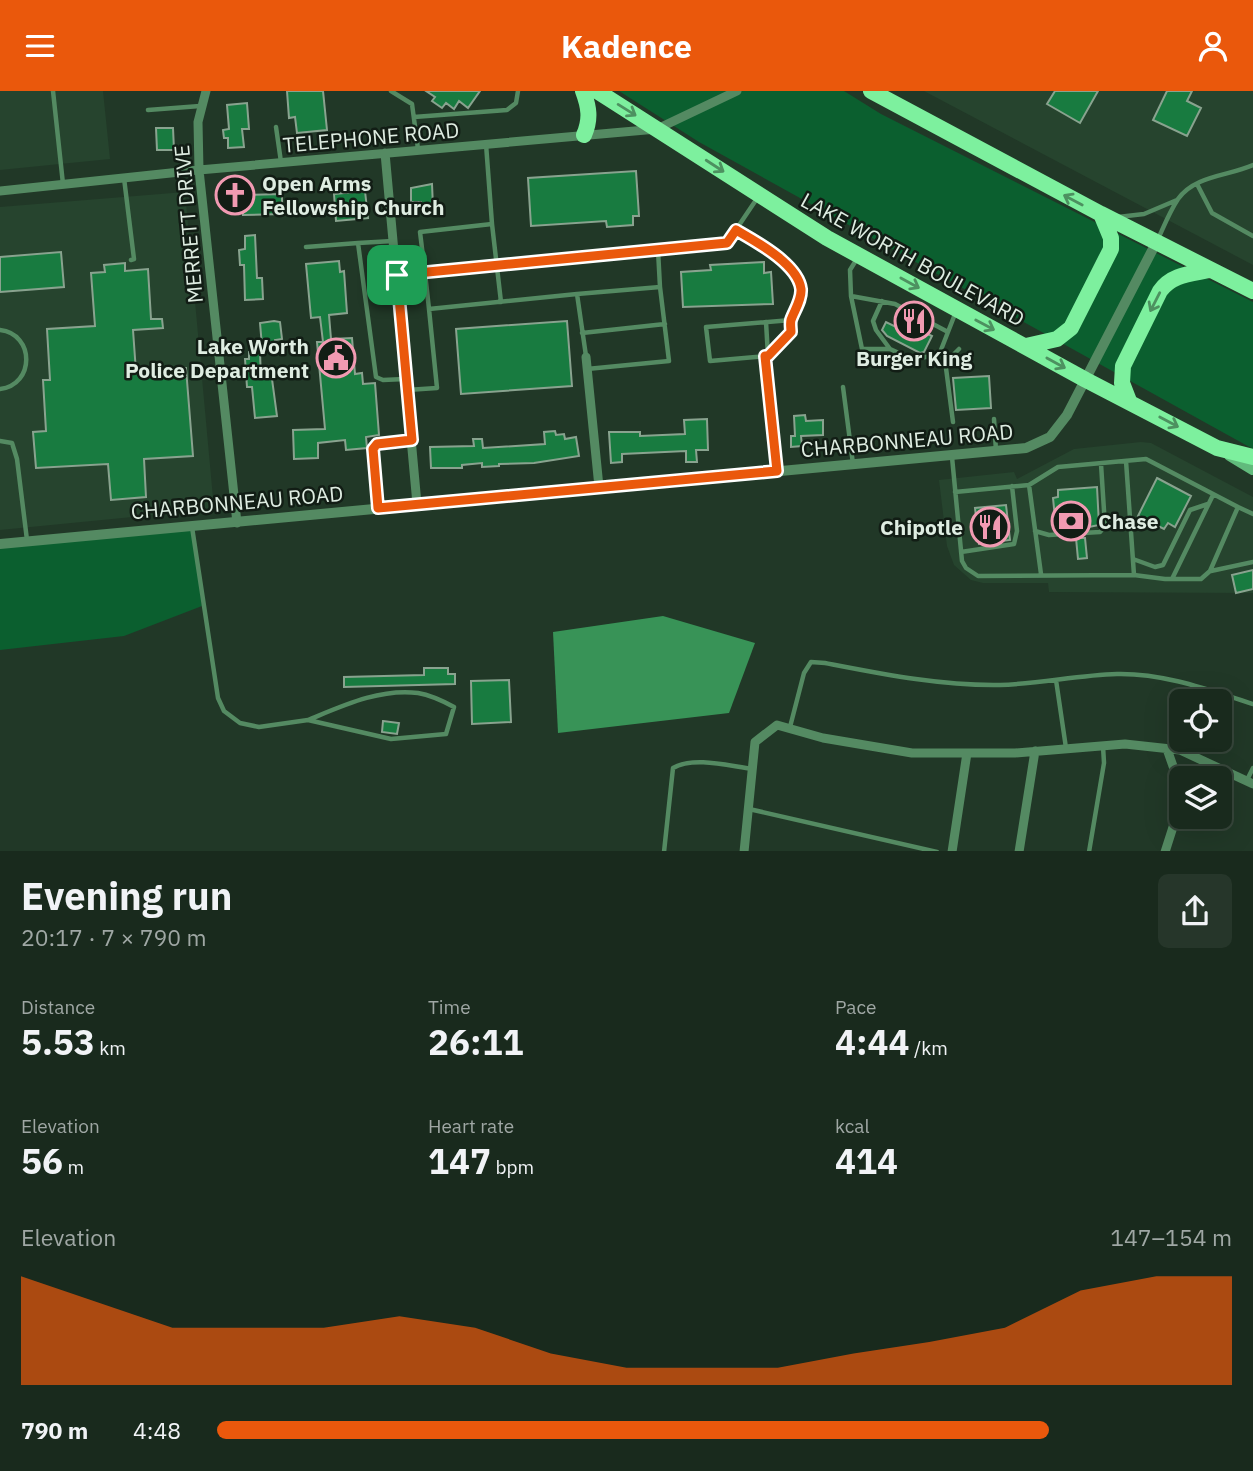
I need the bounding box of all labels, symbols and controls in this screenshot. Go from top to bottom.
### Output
text: Kadence [561,25,692,67]
icon: menu [21,27,59,65]
icon: person [1194,27,1232,65]
one-way arrow [617,103,636,118]
street label: TELEPHONE ROAD [282,115,460,159]
street label: MERRETT DRIVE [167,144,209,304]
one-way arrow [704,160,724,174]
place label: Open Arms Fellowship Church [262,169,444,221]
church icon: Open Arms Fellowship Church [214,174,256,216]
street label: LAKE WORTH BOULEVARD [796,186,1030,332]
one-way arrow [1064,192,1084,206]
pin [367,245,427,305]
icon: arrive [378,256,416,294]
one-way arrow [899,277,919,291]
one-way arrow [1147,291,1161,312]
restaurant icon: Burger King [893,300,935,342]
one-way arrow [975,318,995,332]
place label: Lake Worth Police Department [125,332,309,384]
public building icon: Lake Worth Police Department [315,337,357,379]
place label: Burger King [856,344,972,372]
one-way arrow [1045,357,1066,370]
one-way arrow [1158,416,1179,429]
street label: CHARBONNEAU ROAD [800,417,1014,463]
street label: CHARBONNEAU ROAD [130,479,344,525]
bank icon: Chase [1050,500,1092,542]
restaurant icon: Chipotle [969,506,1011,548]
place label: Chase [1098,507,1159,535]
place label: Chipotle [880,513,963,541]
map controls [1169,689,1232,829]
button: locate [1169,689,1232,752]
button: layers [1169,766,1232,829]
text: Evening run [21,871,232,920]
button: share [1158,874,1232,948]
text: 20:17 · 7 × 790 m [21,922,207,952]
text: Distance [21,995,95,1019]
text: Time [428,995,471,1019]
text: Pace [835,995,876,1019]
text: 5.53 [21,1019,95,1065]
text: 26:11 [428,1019,524,1065]
text: 4:44 [835,1019,910,1065]
text: km [95,1036,126,1060]
text: /km [910,1036,948,1060]
text: Elevation [21,1114,100,1138]
text: Heart rate [428,1114,514,1138]
text: kcal [835,1114,870,1138]
text: 56 [21,1138,63,1184]
text: 147 [428,1138,491,1184]
text: 414 [835,1138,898,1184]
text: m [63,1155,84,1179]
text: bpm [491,1155,534,1179]
text: Elevation [21,1222,116,1252]
text: 147–154 m [1110,1222,1232,1252]
text: 790 m [21,1415,88,1445]
text: 4:48 [133,1415,181,1445]

